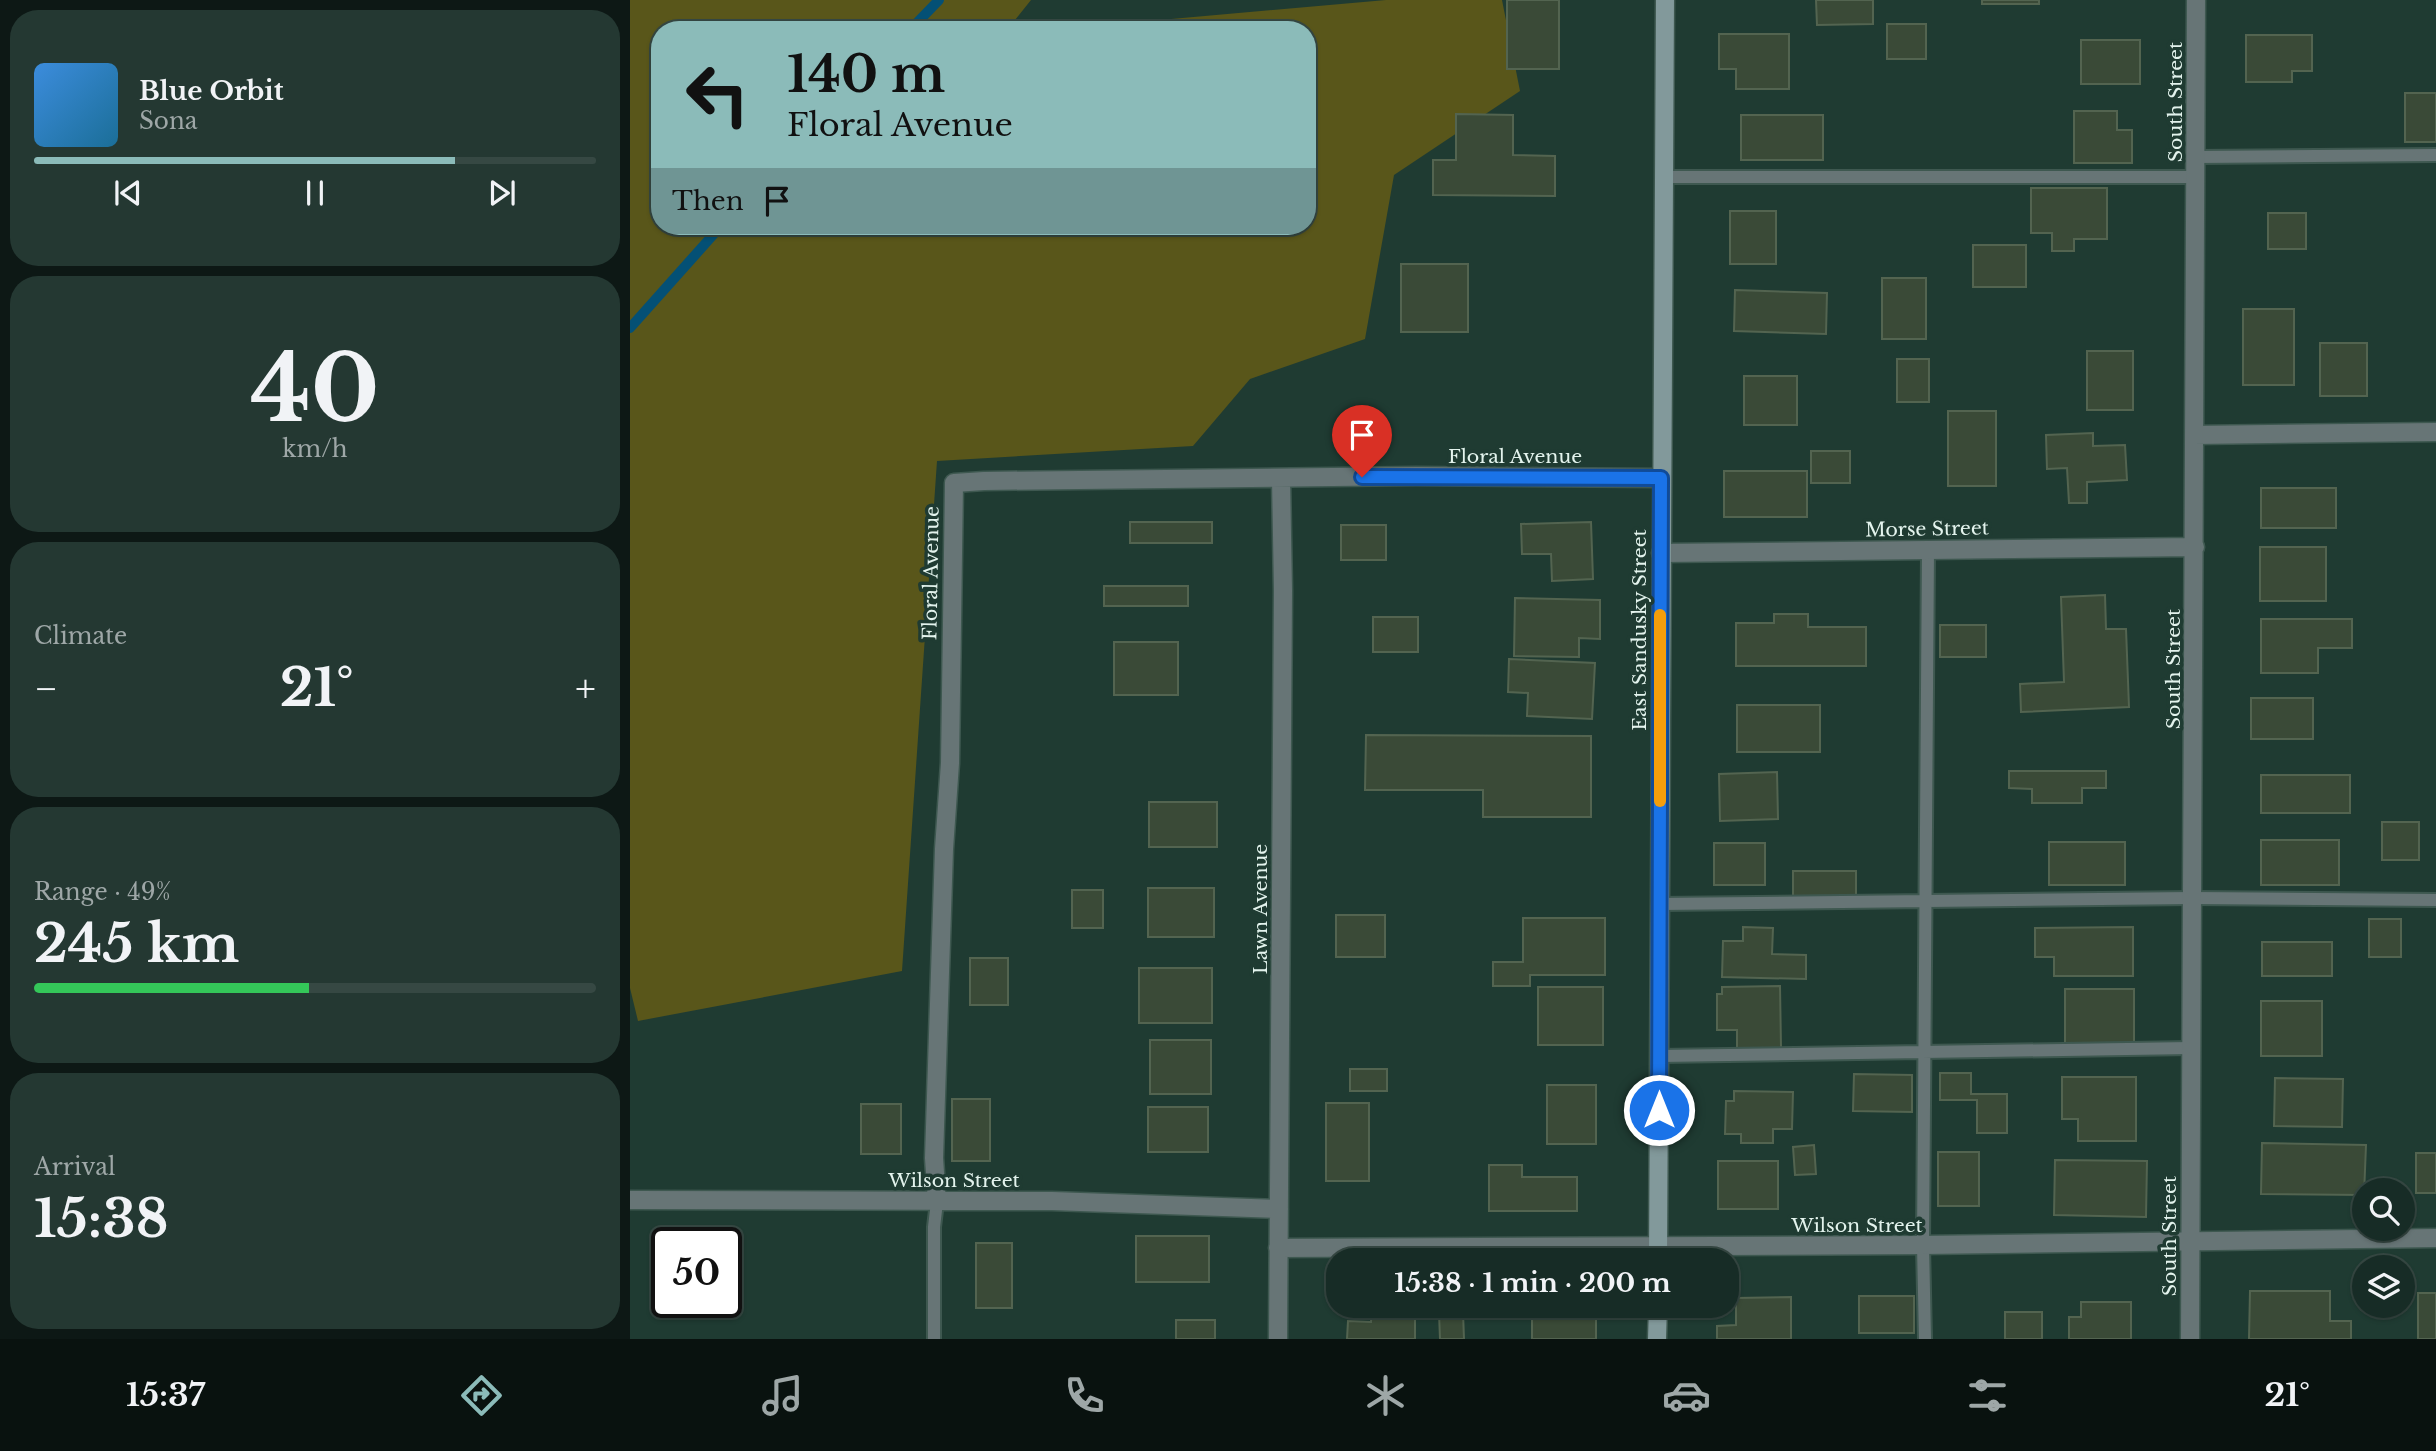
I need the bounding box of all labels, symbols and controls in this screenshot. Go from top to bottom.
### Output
street label: South Street [2164,41,2187,162]
text: 140 m [787,44,945,105]
icon: left [672,49,763,140]
text: Blue Orbit [139,75,284,107]
text: Floral Avenue [787,105,1013,145]
text: Sona [139,107,197,135]
icon: previous [109,174,147,212]
icon: pause [296,174,334,212]
icon: next [483,174,521,212]
icon: arrive [758,182,796,220]
text: Then [672,185,744,217]
text: 40 [250,333,380,446]
pin [1332,405,1392,477]
icon: arrive [1343,416,1381,454]
text: km/h [282,435,348,463]
street label: Floral Avenue [1448,445,1582,468]
street label: Floral Avenue [918,506,944,640]
street label: Morse Street [1865,516,1990,542]
street label: East Sandusky Street [1628,528,1651,731]
street label: South Street [2162,608,2185,729]
text: Climate [34,622,127,650]
text: 21° [280,656,354,720]
text: − [34,665,58,712]
text: + [575,665,596,712]
street label: Lawn Avenue [1249,844,1272,974]
text: Range · 49% [34,878,171,906]
text: 245 km [34,912,239,976]
position arrow [1622,1073,1696,1147]
text: Arrival [34,1153,115,1181]
street label: Wilson Street [887,1169,1021,1192]
street label: South Street [2158,1175,2181,1296]
map controls [2352,1178,2415,1318]
button: search [2352,1178,2415,1241]
text: 15:38 [34,1187,169,1251]
street label: Wilson Street [1790,1214,1924,1237]
speed limit sign: 50 [651,1227,742,1318]
button: layers [2352,1255,2415,1318]
text: 15:38 · 1 min · 200 m [1394,1267,1671,1299]
icon: directions [457,1371,506,1420]
icon: music [758,1371,807,1420]
icon: phone [1060,1371,1109,1420]
icon: climate [1361,1371,1410,1420]
icon: car [1662,1371,1711,1420]
icon: filters [1963,1371,2012,1420]
text: 15:37 [126,1375,205,1415]
text: 21° [2264,1375,2310,1415]

